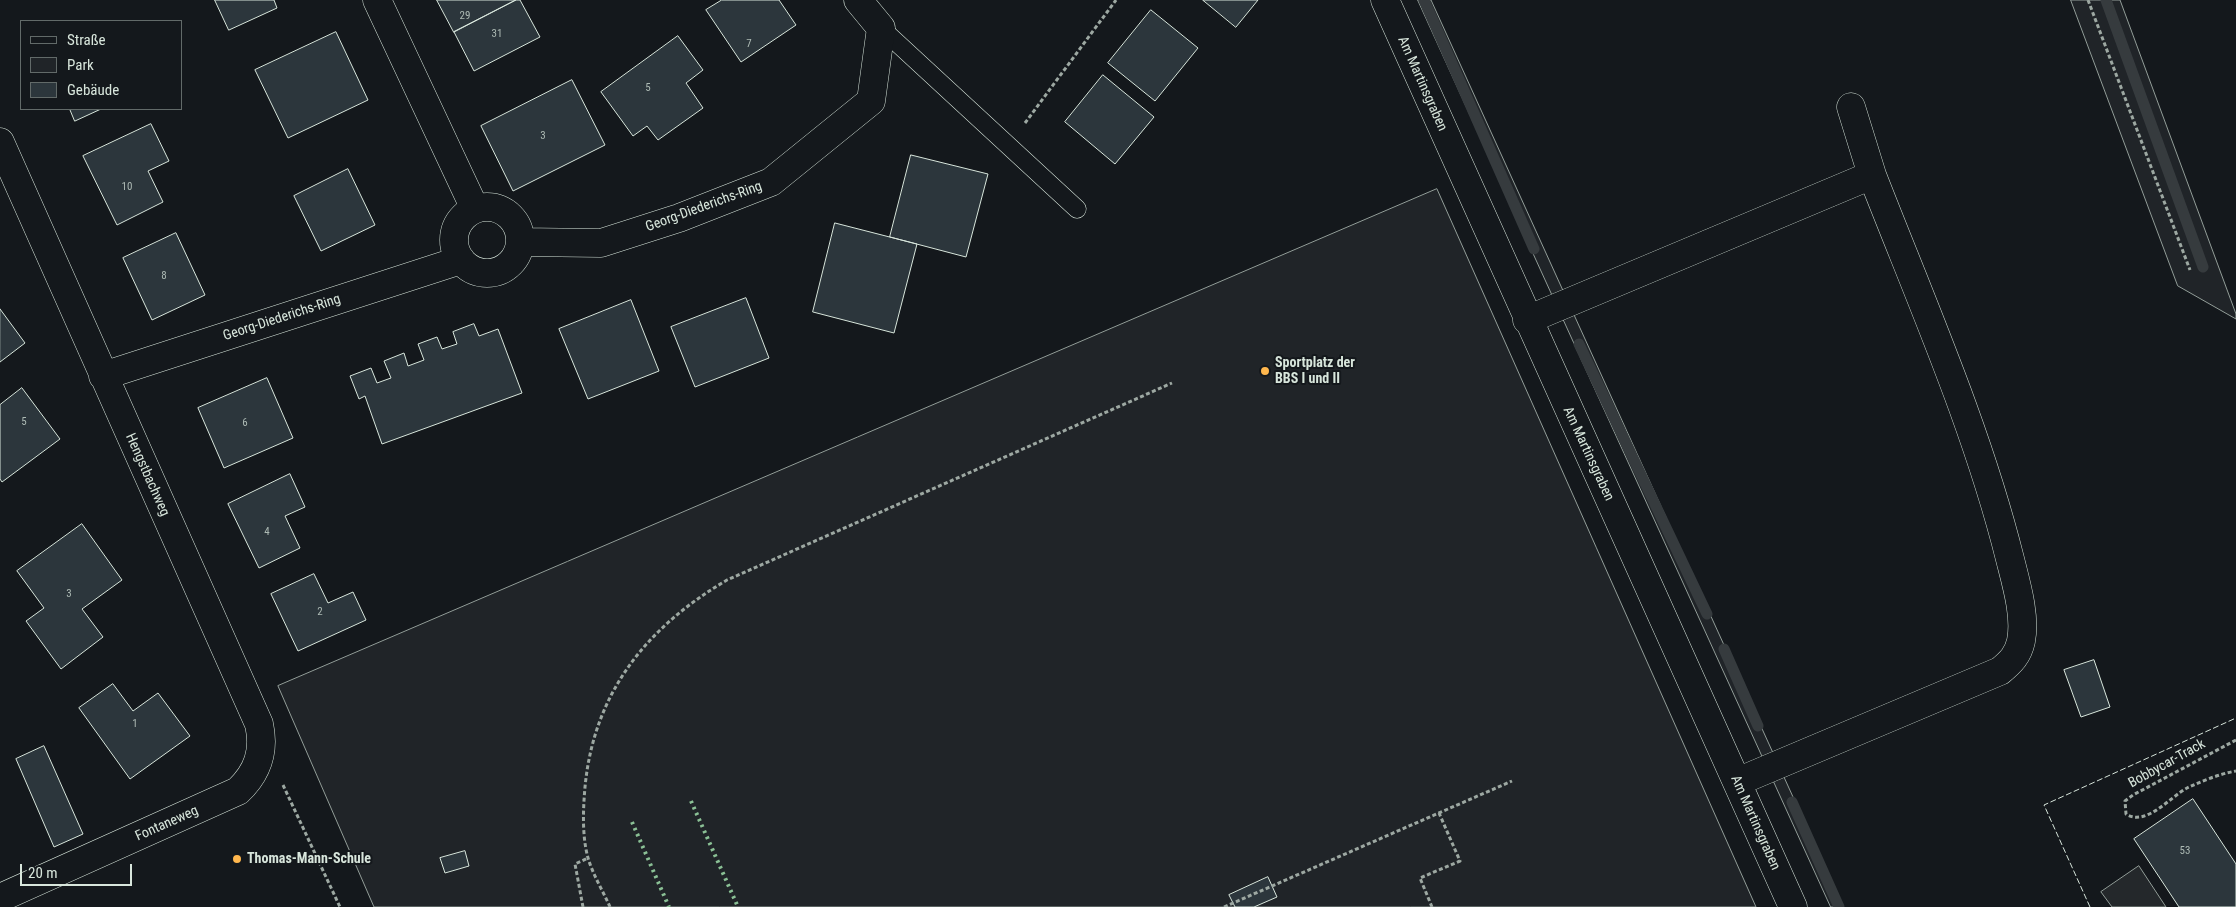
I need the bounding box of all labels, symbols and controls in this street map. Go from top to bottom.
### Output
house number: 29 [460,9,470,23]
legend [20,20,182,110]
house number: 31 [492,27,502,41]
text: Straße [67,31,106,49]
street label: Am Martinsgraben [1394,34,1450,134]
house number: 7 [746,37,752,51]
text: Park [67,56,94,74]
text: Gebäude [67,81,119,99]
house number: 5 [645,81,651,95]
house number: 3 [540,129,546,143]
street label: Georg-Diederichs-Ring [644,178,764,236]
house number: 10 [122,180,132,194]
house number: 8 [161,269,167,283]
street label: Georg-Diederichs-Ring [221,291,343,345]
place label: Sportplatz der BBS I und II [1275,355,1355,388]
marker: Sportplatz der BBS I und II [1259,365,1271,377]
street label: Am Martinsgraben [1559,404,1617,504]
house number: 5 [21,415,27,429]
house number: 6 [242,416,248,430]
street label: Hengstbachweg [121,431,173,519]
house number: 4 [264,525,270,539]
house number: 3 [66,587,72,601]
house number: 2 [317,605,323,619]
house number: 1 [132,717,138,731]
street label: Bobbycar-Track [2126,736,2208,792]
street label: Am Martinsgraben [1727,773,1783,873]
street label: Fontaneweg [133,803,201,845]
house number: 53 [2180,844,2190,858]
place label: Thomas-Mann-Schule [247,851,371,867]
marker: Thomas-Mann-Schule [231,853,243,865]
scale bar [22,854,135,886]
text: 20 m [28,864,58,882]

